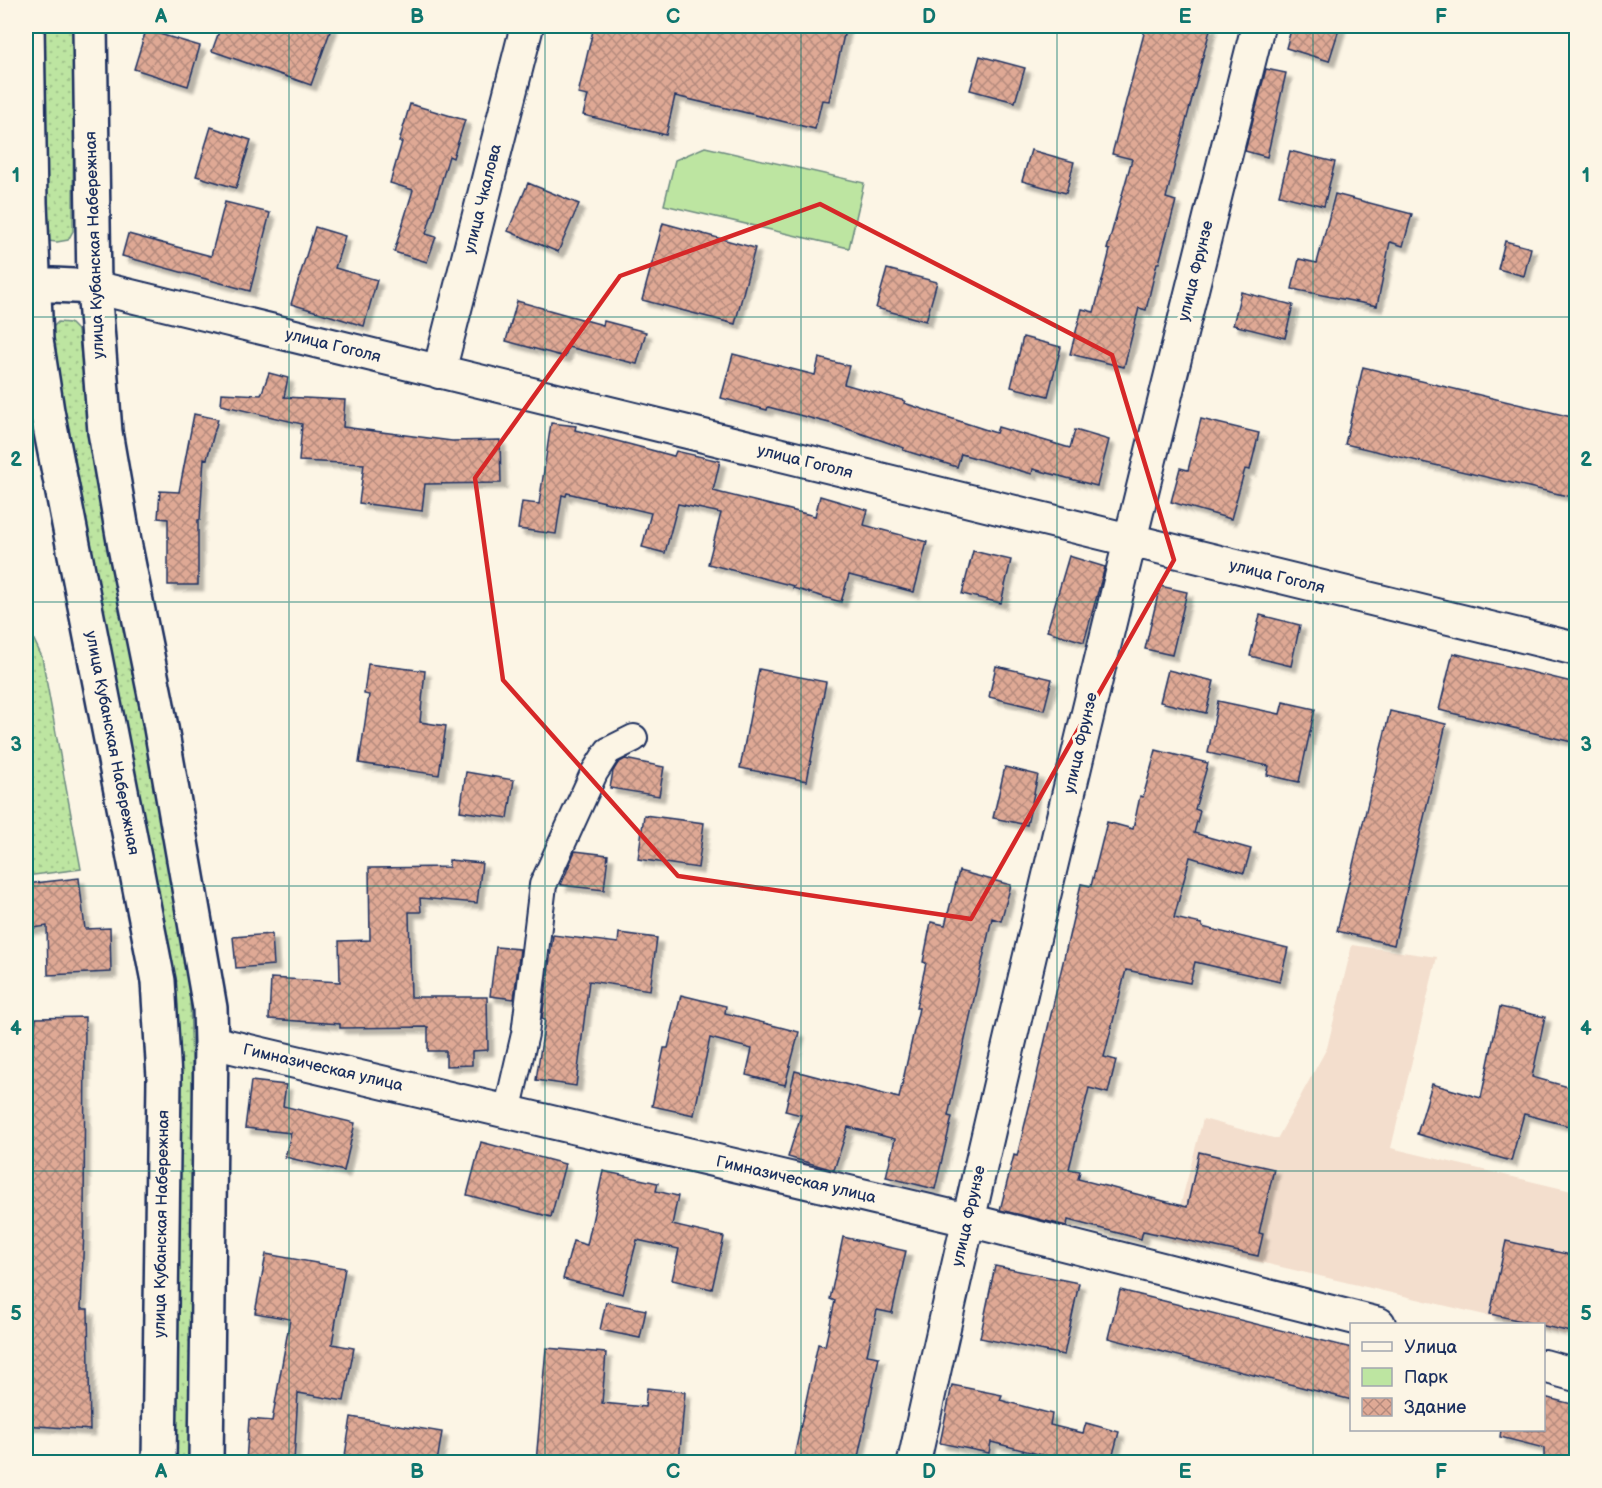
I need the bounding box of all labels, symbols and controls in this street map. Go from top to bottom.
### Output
text: A [154,5,168,29]
text: B [410,5,424,29]
text: C [666,5,680,29]
text: D [922,5,936,29]
text: E [1179,5,1192,29]
text: F [1435,5,1447,29]
street label: улица Кубанская Набережная [82,131,108,359]
street label: улица Чкалова [460,142,506,256]
text: 1 [12,164,20,188]
text: 1 [1582,164,1590,188]
street label: улица Фрунзе [1174,219,1218,323]
street label: улица Гоголя [283,325,383,367]
street label: улица Гоголя [755,441,855,483]
text: 2 [10,448,22,472]
text: 2 [1580,448,1592,472]
street label: улица Гоголя [1227,556,1327,598]
street label: улица Кубанская Набережная [81,629,143,857]
street label: улица Фрунзе [1060,691,1102,795]
text: 3 [10,733,22,757]
text: 3 [1580,733,1592,757]
text: 4 [10,1017,22,1041]
text: 4 [1580,1017,1592,1041]
street label: Гимназическая улица [241,1040,405,1096]
street label: улица Кубанская Набережная [151,1110,173,1338]
street label: Гимназическая улица [714,1152,878,1208]
street label: улица Фрунзе [948,1164,990,1268]
text: 5 [10,1302,22,1326]
text: 5 [1580,1302,1592,1326]
legend [1350,1323,1545,1431]
text: Улица [1404,1337,1458,1358]
text: Парк [1404,1367,1448,1388]
text: Здание [1404,1397,1466,1418]
text: A [154,1460,168,1484]
text: B [410,1460,424,1484]
text: C [666,1460,680,1484]
text: D [922,1460,936,1484]
text: E [1179,1460,1192,1484]
text: F [1435,1460,1447,1484]

